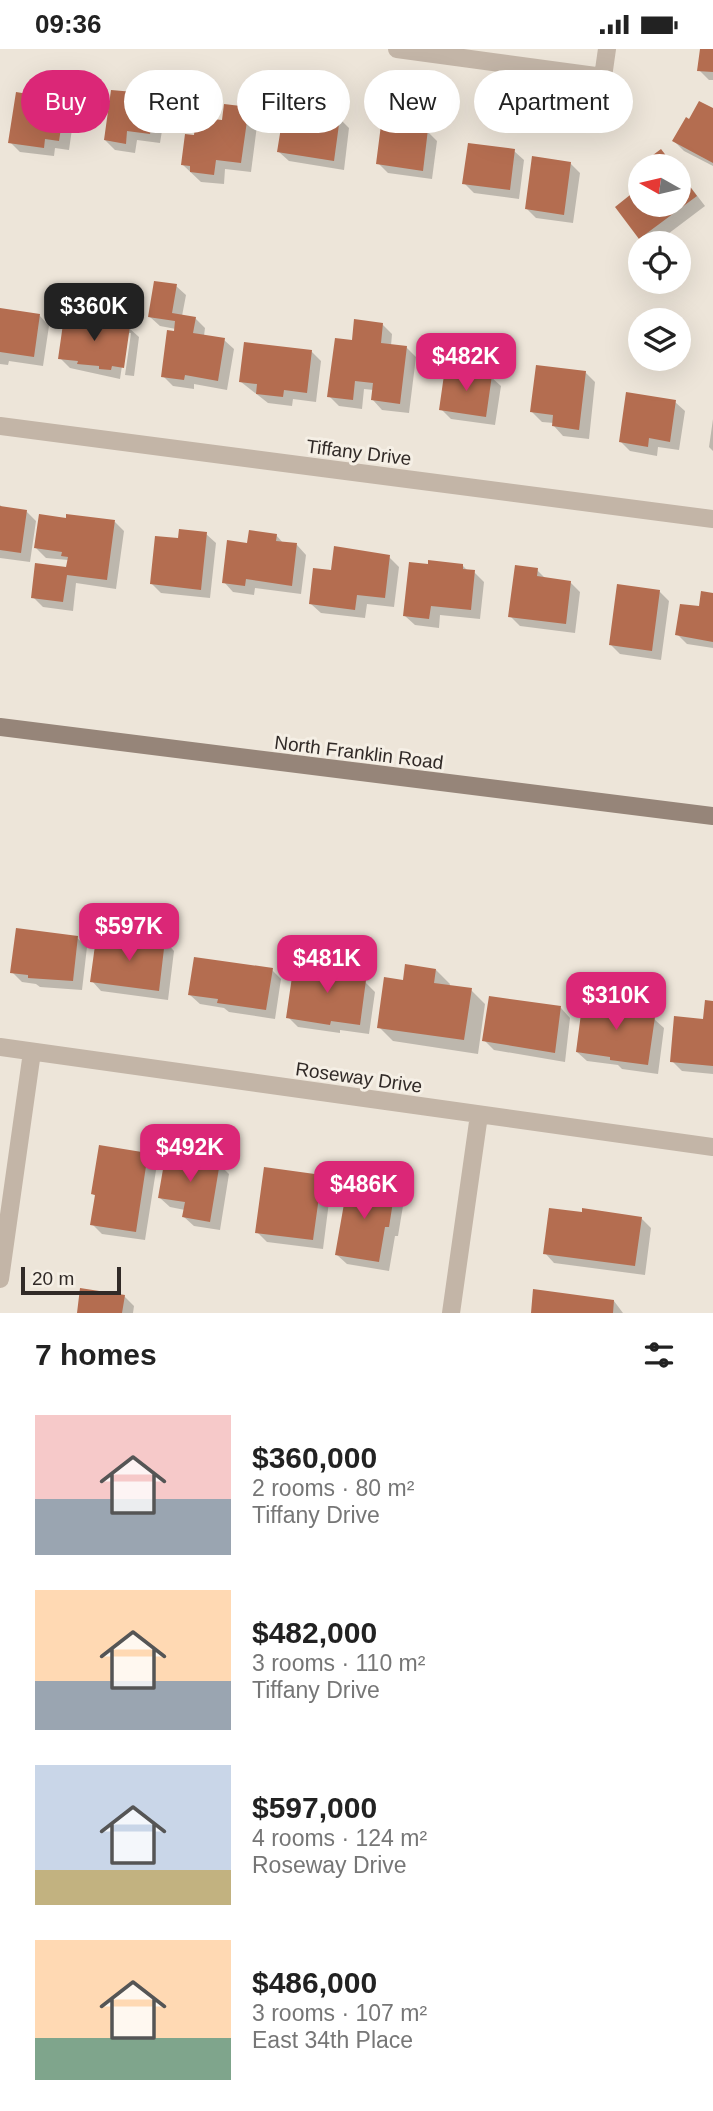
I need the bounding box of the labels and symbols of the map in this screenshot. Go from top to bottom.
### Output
north arrow [628,154,691,217]
pin: $360K [45,283,143,343]
pin: $482K [417,333,515,393]
street label: Tiffany Drive [305,436,413,469]
street label: North Franklin Road [273,732,445,773]
pin: $597K [80,904,178,963]
pin: $481K [278,935,376,995]
pin: $310K [567,972,665,1032]
street label: Roseway Drive [294,1058,424,1097]
pin: $492K [141,1125,239,1184]
pin: $486K [315,1161,413,1221]
scale bar [21,1264,121,1296]

